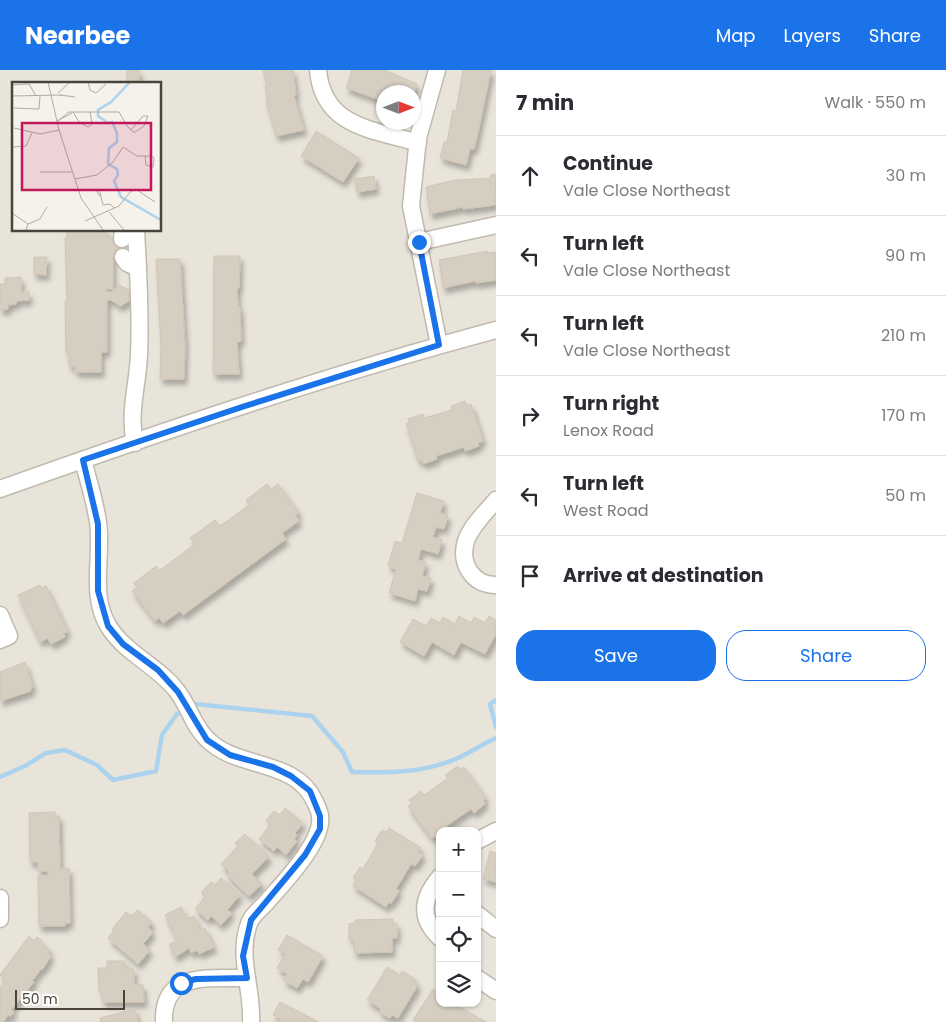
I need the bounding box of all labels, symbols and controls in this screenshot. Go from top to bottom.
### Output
text: Nearbee [25,19,130,52]
text: Map [716,23,756,48]
text: Layers [784,23,841,48]
text: Share [869,23,921,48]
inset map [12,82,161,231]
north arrow [376,85,421,130]
text: 7 min [516,88,574,117]
text: Walk · 550 m [825,91,926,114]
text: Continue [563,150,653,177]
icon: ahead [516,162,544,190]
text: 30 m [886,164,926,187]
text: Vale Close Northeast [563,179,730,202]
text: Turn left [563,230,644,257]
route end [408,231,431,254]
icon: left [516,242,544,270]
text: 90 m [885,244,926,267]
text: Vale Close Northeast [563,259,730,282]
text: Turn left [563,310,644,337]
icon: left [516,322,544,350]
text: 210 m [881,324,926,347]
text: Vale Close Northeast [563,339,730,362]
text: Turn right [563,390,659,417]
icon: right [516,402,544,430]
text: 170 m [881,404,926,427]
text: Lenox Road [563,419,654,442]
text: Turn left [563,470,644,497]
icon: left [516,482,544,510]
text: 50 m [885,484,926,507]
text: West Road [563,499,649,522]
icon: arrive [516,562,544,590]
text: Arrive at destination [563,562,764,589]
button: Save [516,630,716,681]
button: Share [726,630,926,681]
map controls [436,827,481,1007]
button: + [436,827,481,872]
button: − [436,872,481,917]
button: locate [436,917,481,962]
button: layers [436,962,481,1007]
route start [170,972,193,995]
scale bar [15,987,125,1010]
text: 50 m [22,989,58,1009]

